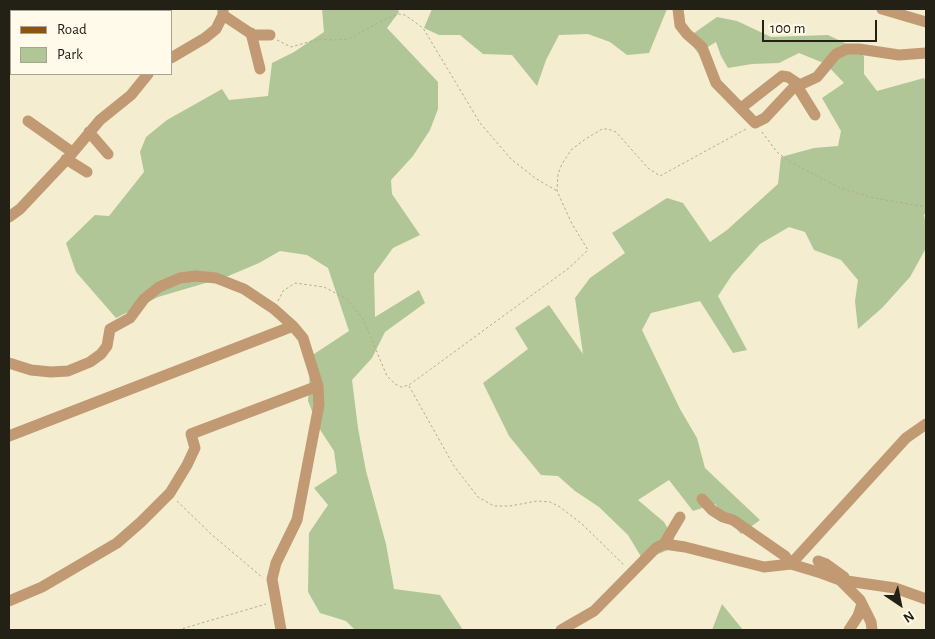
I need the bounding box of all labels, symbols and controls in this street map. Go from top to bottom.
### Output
legend [10,10,172,75]
scale bar [765,10,880,42]
text: 100 m [770,21,805,36]
text: Road [57,22,87,37]
text: Park [57,47,83,62]
north arrow [875,579,925,629]
text: N [900,608,916,625]

